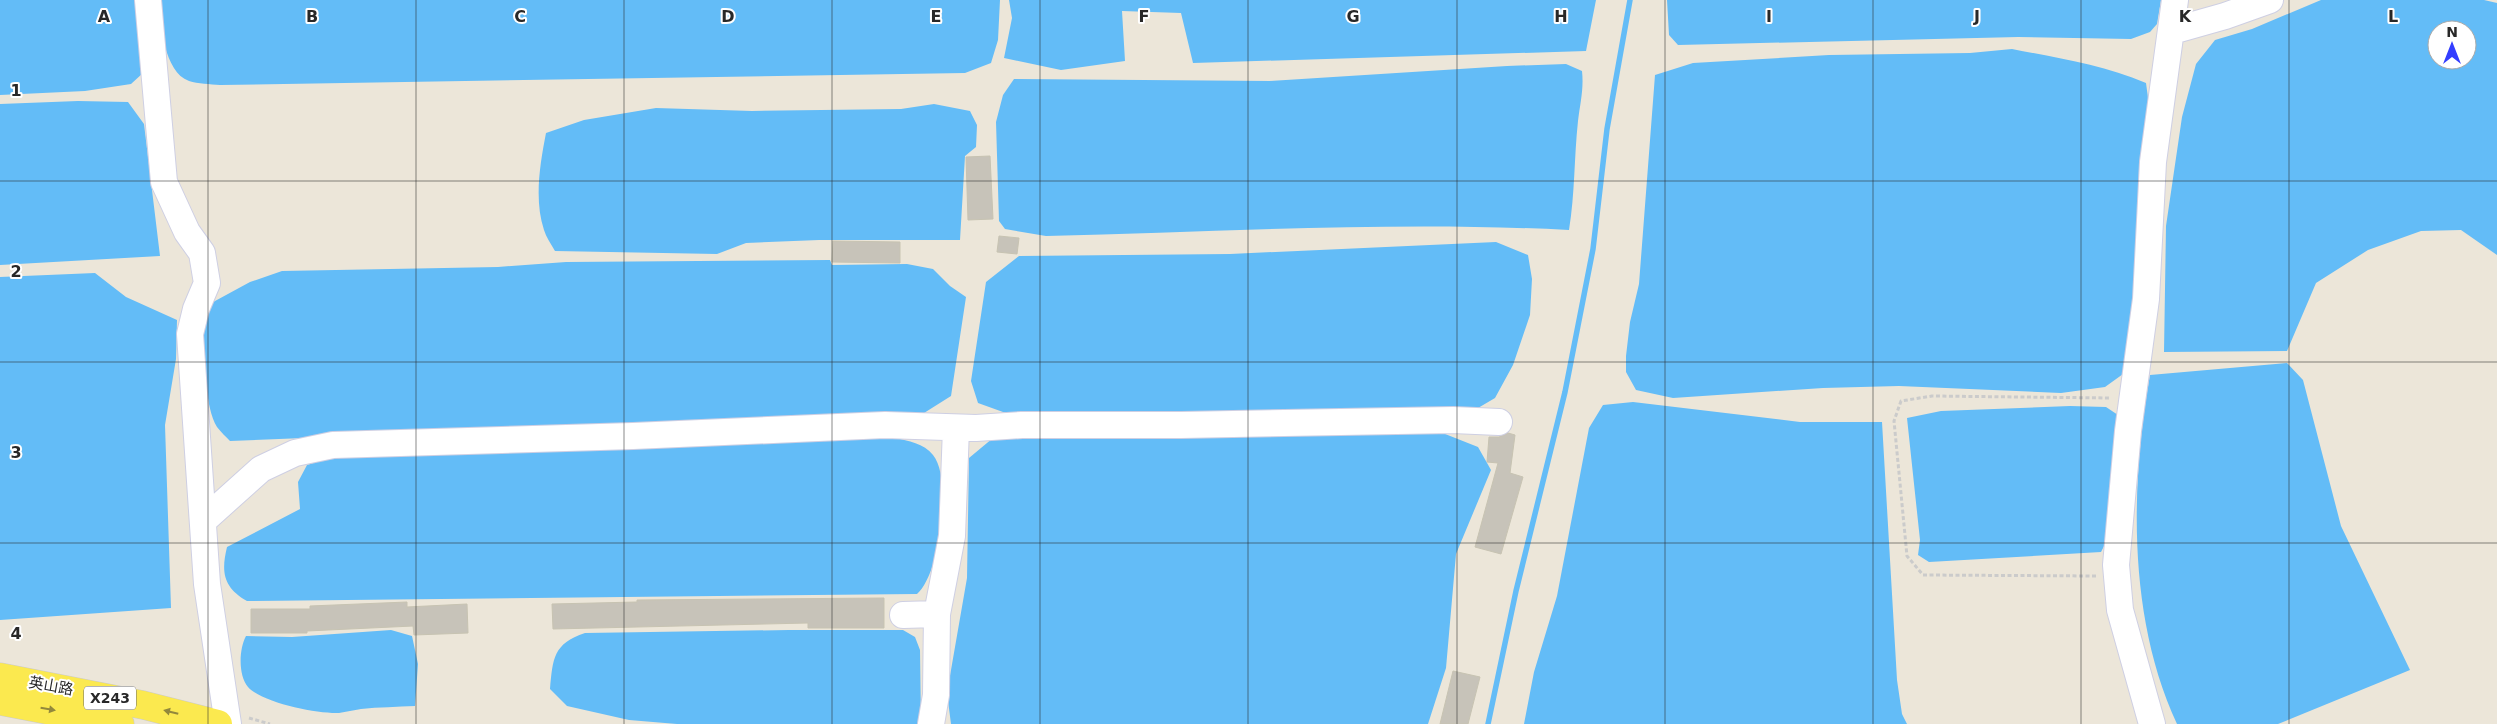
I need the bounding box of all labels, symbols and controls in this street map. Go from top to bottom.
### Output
text: A [98,7,111,26]
text: B [306,7,318,26]
text: C [514,7,526,26]
text: D [721,7,735,26]
text: E [931,7,941,26]
text: F [1139,7,1149,26]
text: G [1346,7,1360,26]
text: H [1554,7,1568,26]
text: I [1766,7,1772,26]
text: J [1973,7,1980,26]
text: K [2179,7,2192,26]
text: L [2388,7,2398,26]
north arrow [2427,20,2477,70]
text: N [2446,24,2458,40]
text: 1 [10,81,22,100]
text: 2 [10,262,22,281]
text: 3 [10,443,22,462]
text: 4 [10,624,22,643]
street label: 英山路 [27,673,75,699]
road number: X243 [84,686,136,710]
one-way arrow [40,706,56,714]
one-way arrow [163,708,178,716]

